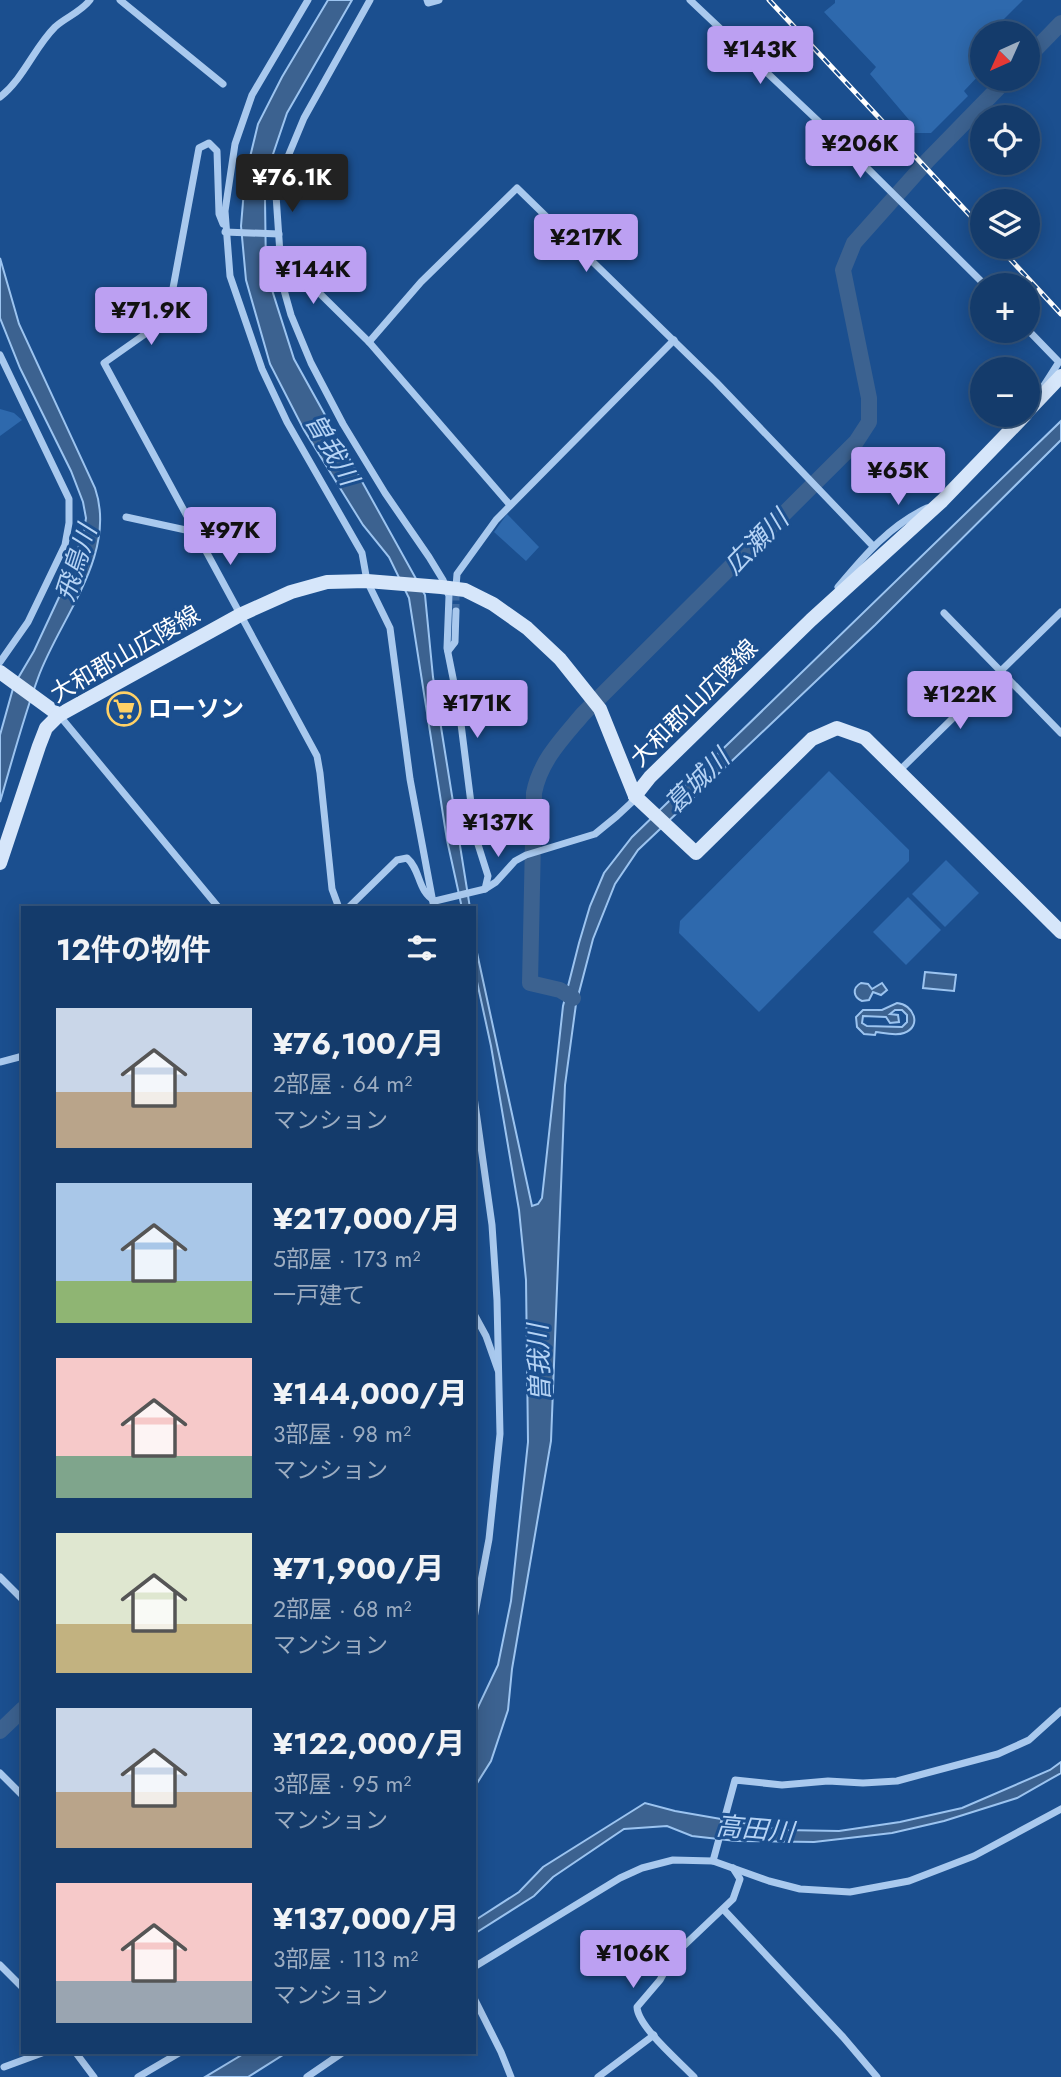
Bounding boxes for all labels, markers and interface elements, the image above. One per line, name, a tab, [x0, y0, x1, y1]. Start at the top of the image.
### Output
north arrow	[970, 21, 1040, 91]
map controls	[970, 21, 1040, 427]
pin: ¥143K	[711, 27, 809, 86]
text: ¥143K	[723, 32, 797, 66]
button: locate	[970, 105, 1040, 175]
pin: ¥206K	[811, 120, 909, 180]
text: ¥206K	[821, 126, 899, 160]
pin: ¥76.1K	[235, 154, 349, 214]
text: ¥76.1K	[252, 160, 332, 194]
button: layers	[970, 189, 1040, 259]
pin: ¥217K	[537, 215, 635, 274]
text: ¥217K	[550, 220, 622, 254]
pin: ¥144K	[264, 246, 362, 306]
text: ¥144K	[275, 252, 351, 286]
button: +	[970, 273, 1040, 343]
pin: ¥71.9K	[94, 288, 208, 347]
text: ¥71.9K	[111, 293, 191, 327]
button: −	[970, 357, 1040, 427]
water label: 曽我川	[296, 406, 369, 495]
pin: ¥65K	[857, 448, 939, 507]
text: ¥65K	[867, 453, 929, 487]
water label: 広瀬川	[715, 499, 799, 583]
pin: ¥97K	[189, 508, 271, 567]
text: ¥97K	[200, 513, 260, 547]
water label: 飛鳥川	[46, 517, 107, 606]
street label: 大和郡山広陵線	[43, 596, 206, 711]
street label: 大和郡山広陵線	[622, 631, 765, 774]
pin: ¥122K	[911, 672, 1009, 731]
text: ¥122K	[923, 677, 997, 711]
pin: ¥171K	[428, 680, 526, 740]
text: ¥171K	[443, 686, 511, 720]
supermarket icon: ローソン	[105, 690, 143, 728]
place label: ローソン	[148, 691, 244, 726]
water label: 葛城川	[656, 738, 740, 822]
pin: ¥137K	[449, 800, 547, 859]
text: ¥137K	[463, 805, 533, 839]
text: 12件の物件	[56, 928, 211, 971]
icon: filters	[403, 929, 441, 967]
text: ¥76,100/月	[273, 1022, 444, 1065]
icon: home	[112, 1036, 196, 1120]
text: 2部屋 · 64 m²	[273, 1067, 412, 1101]
text: マンション	[273, 1103, 388, 1137]
text: ¥217,000/月	[273, 1197, 461, 1240]
icon: home	[112, 1211, 196, 1295]
text: 5部屋 · 173 m²	[273, 1242, 420, 1276]
text: 一戸建て	[273, 1278, 365, 1312]
water label: 曽我川	[519, 1320, 559, 1403]
text: ¥144,000/月	[273, 1372, 468, 1415]
icon: home	[112, 1386, 196, 1470]
text: 3部屋 · 98 m²	[273, 1417, 411, 1451]
text: マンション	[273, 1453, 388, 1487]
text: ¥71,900/月	[273, 1547, 444, 1590]
icon: home	[112, 1561, 196, 1645]
text: 2部屋 · 68 m²	[273, 1592, 411, 1626]
text: マンション	[273, 1628, 388, 1662]
text: ¥122,000/月	[273, 1722, 465, 1765]
icon: home	[112, 1736, 196, 1820]
text: 3部屋 · 95 m²	[273, 1767, 411, 1801]
text: マンション	[273, 1803, 388, 1837]
water label: 高田川	[714, 1807, 798, 1852]
text: ¥137,000/月	[273, 1897, 459, 1940]
icon: home	[112, 1911, 196, 1995]
pin: ¥106K	[584, 1930, 682, 1990]
text: ¥106K	[596, 1936, 670, 1970]
text: 3部屋 · 113 m²	[273, 1942, 418, 1976]
text: マンション	[273, 1978, 388, 2012]

